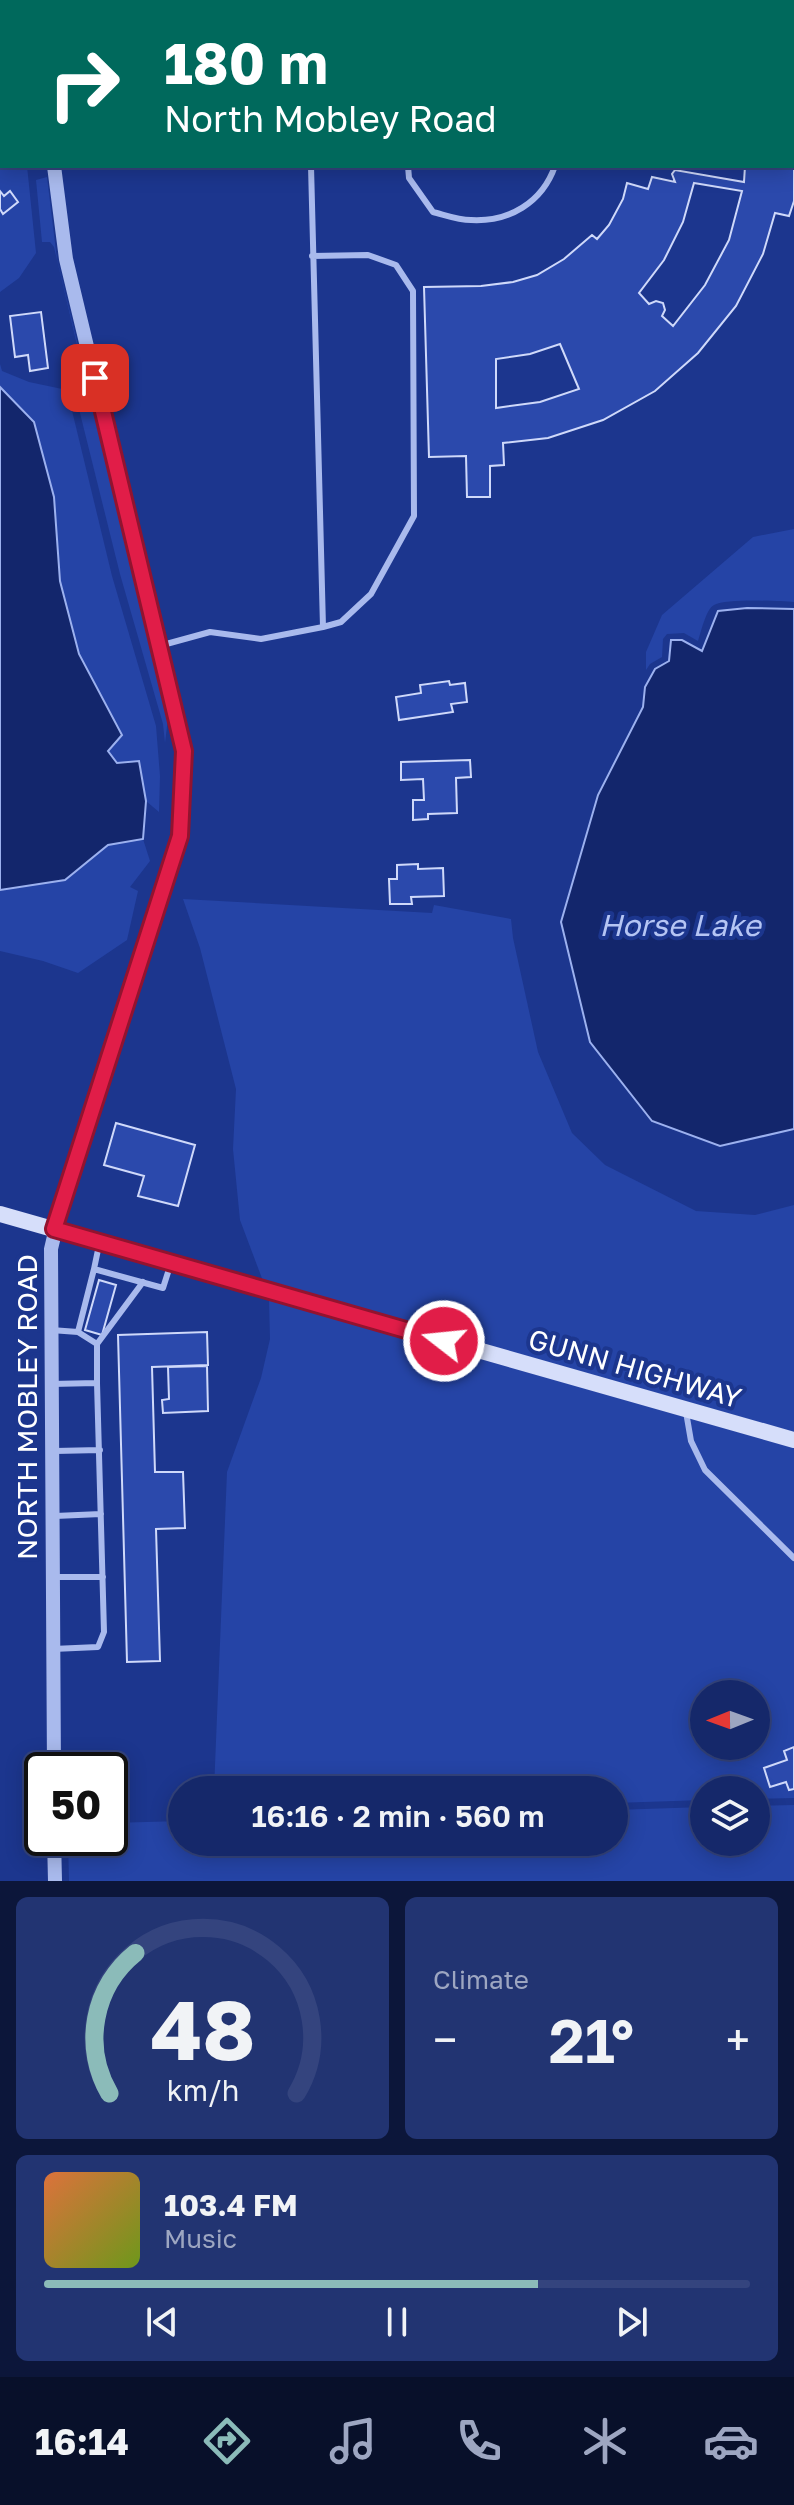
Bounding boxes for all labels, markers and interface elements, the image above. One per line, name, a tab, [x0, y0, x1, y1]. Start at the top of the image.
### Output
text: 180 m	[164, 29, 328, 96]
icon: right	[32, 32, 136, 136]
text: North Mobley Road	[164, 97, 497, 140]
pin	[61, 344, 129, 412]
icon: arrive	[73, 356, 117, 400]
water label: Horse Lake	[599, 907, 763, 943]
street label: NORTH MOBLEY ROAD	[10, 1254, 43, 1560]
position arrow	[402, 1299, 486, 1383]
street label: GUNN HIGHWAY	[525, 1322, 745, 1414]
north arrow	[690, 1680, 770, 1760]
map controls	[690, 1680, 770, 1856]
speed limit sign: 50	[24, 1752, 128, 1856]
button: layers	[690, 1776, 770, 1856]
text: 16:16 · 2 min · 560 m	[251, 1798, 545, 1834]
text: Climate	[433, 1964, 529, 1995]
text: 48	[150, 1978, 255, 2078]
text: 21°	[549, 2004, 634, 2076]
text: −	[433, 2013, 457, 2066]
text: +	[726, 2013, 750, 2066]
text: km/h	[166, 2073, 239, 2107]
text: 103.4 FM	[164, 2187, 298, 2223]
text: Music	[164, 2223, 237, 2254]
icon: previous	[140, 2300, 184, 2344]
icon: pause	[375, 2300, 419, 2344]
icon: next	[610, 2300, 654, 2344]
icon: directions	[199, 2413, 255, 2469]
icon: music	[325, 2413, 381, 2469]
icon: phone	[451, 2413, 507, 2469]
icon: climate	[577, 2413, 633, 2469]
icon: car	[703, 2413, 759, 2469]
text: 16:14	[35, 2420, 129, 2463]

